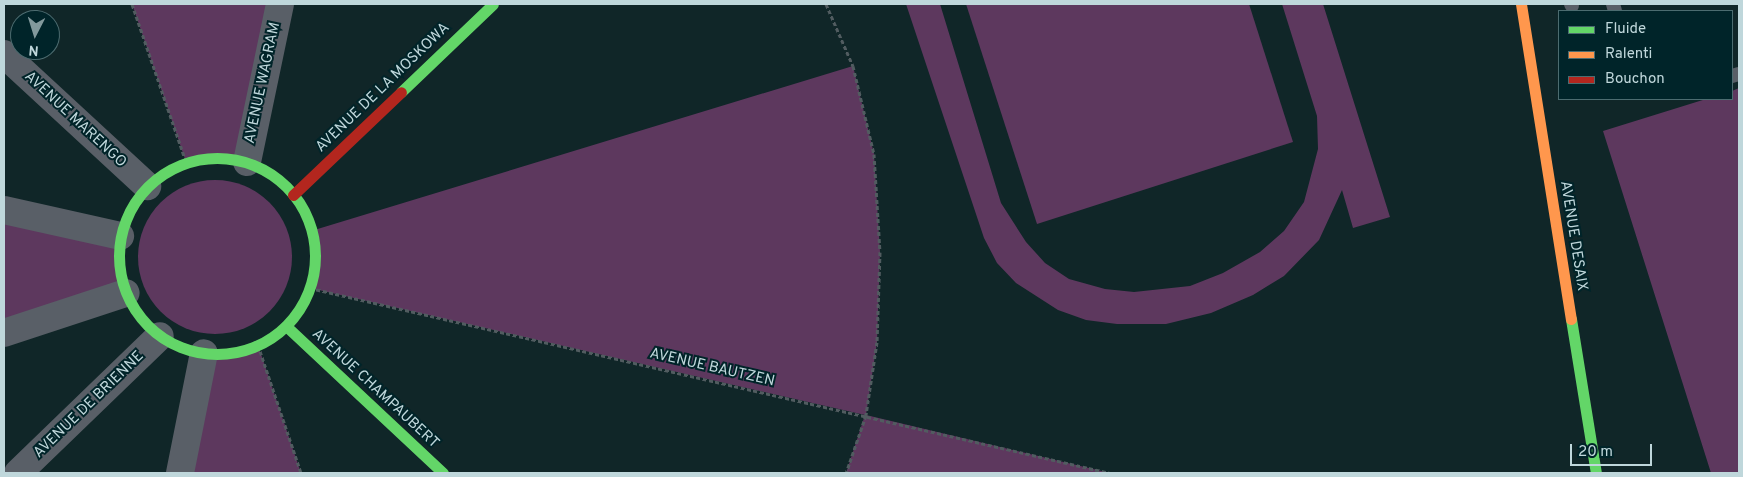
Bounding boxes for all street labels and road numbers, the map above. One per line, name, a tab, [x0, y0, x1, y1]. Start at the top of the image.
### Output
street label: AVENUE DE LA MOSKOWA	[312, 19, 454, 157]
street label: AVENUE WAGRAM	[241, 20, 285, 146]
street label: AVENUE MARENGO	[20, 68, 130, 172]
street label: AVENUE DESAIX	[1555, 180, 1591, 292]
street label: AVENUE CHAMPAUBERT	[308, 325, 442, 453]
street label: AVENUE BAUTZEN	[648, 345, 776, 391]
street label: AVENUE DE BRIENNE	[30, 348, 148, 462]

